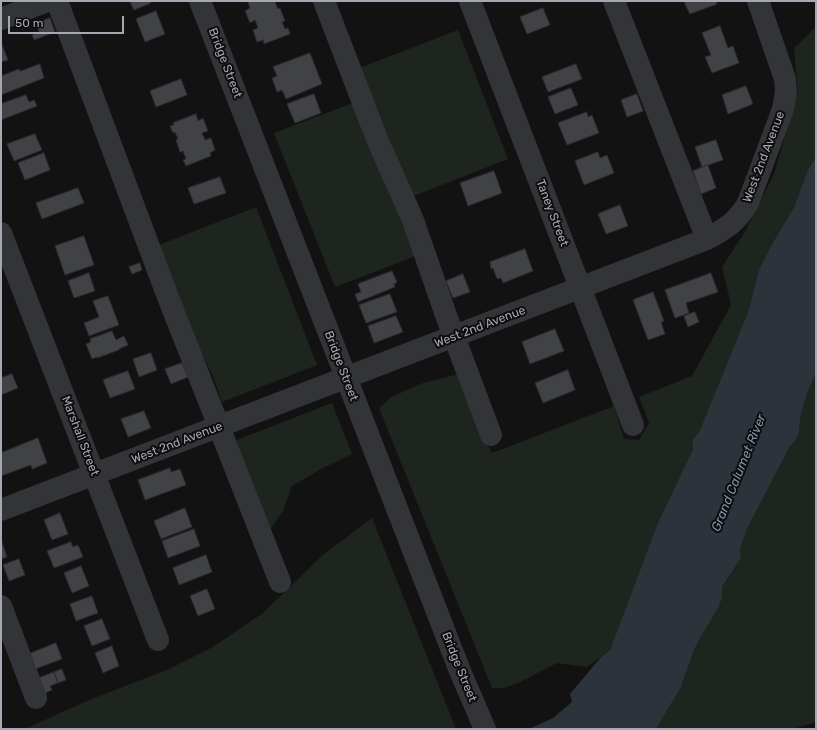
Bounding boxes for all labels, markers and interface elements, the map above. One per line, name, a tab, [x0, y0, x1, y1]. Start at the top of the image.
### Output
scale bar	[10, 8, 126, 34]
text: 50 m	[15, 16, 43, 30]
street label: Bridge Street	[205, 26, 245, 100]
street label: West 2nd Avenue	[740, 109, 788, 205]
street label: Taney Street	[533, 178, 571, 248]
street label: West 2nd Avenue	[432, 303, 528, 351]
street label: Bridge Street	[321, 329, 361, 403]
street label: Marshall Street	[58, 394, 102, 478]
water label: Grand Calumet River	[708, 412, 770, 534]
street label: West 2nd Avenue	[129, 419, 225, 467]
street label: Bridge Street	[438, 630, 480, 704]

